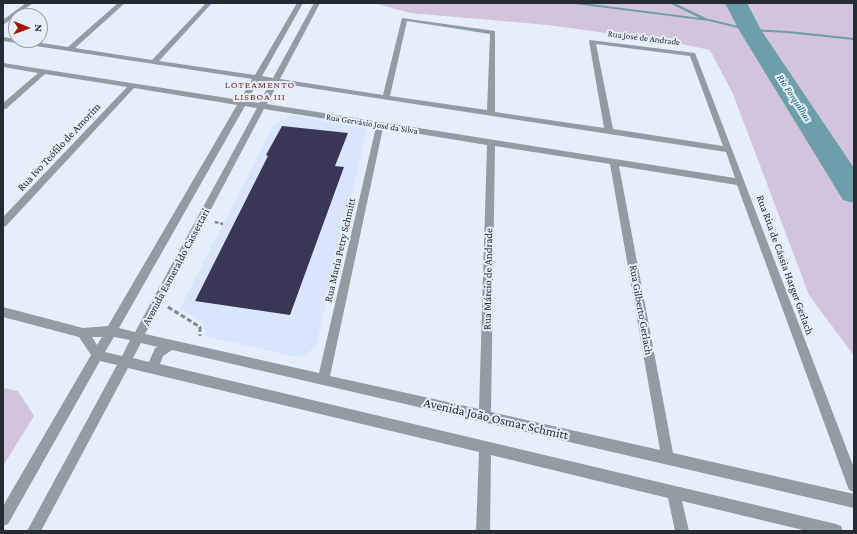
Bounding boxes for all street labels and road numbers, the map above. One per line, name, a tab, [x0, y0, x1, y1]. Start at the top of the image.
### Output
street label: Rua José de Andrade	[607, 28, 681, 48]
street label: Rua Ivo Teófilo de Amorim	[15, 100, 103, 194]
street label: Rua Gervásio José da Silva	[325, 111, 419, 137]
street label: Rua Rita de Cássia Harger Gerlach	[754, 193, 816, 337]
street label: Rua Maria Petry Schmitt	[322, 197, 358, 303]
street label: Avenida Esmeraldo Cassettari	[140, 206, 212, 328]
street label: Rua Márcio de Andrade	[481, 228, 495, 330]
street label: Rua Gilberto Gerlach	[627, 264, 655, 356]
street label: Avenida João Osmar Schmitt	[422, 395, 570, 443]

